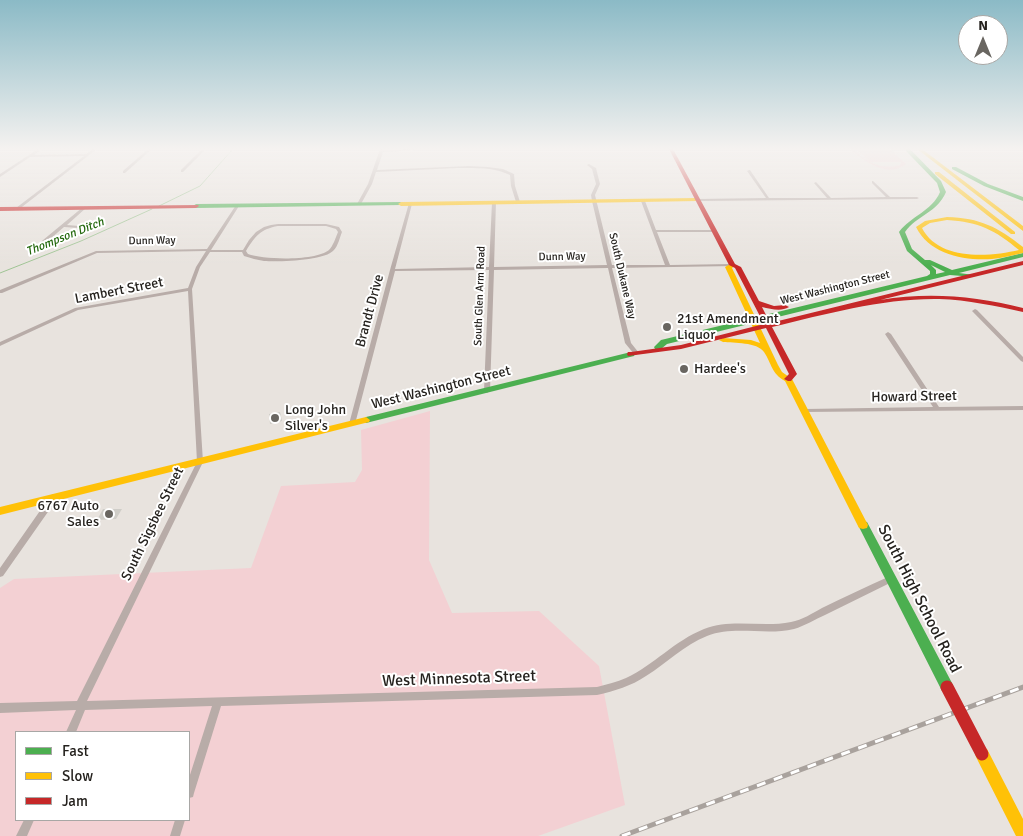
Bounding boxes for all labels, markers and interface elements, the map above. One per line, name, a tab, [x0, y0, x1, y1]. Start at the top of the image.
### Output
north arrow	[958, 15, 1008, 65]
text: N	[978, 17, 988, 34]
water label: Thompson Ditch	[24, 215, 106, 259]
street label: South Dukane Way	[606, 232, 638, 320]
street label: Dunn Way	[128, 234, 176, 248]
street label: South Glen Arm Road	[472, 246, 488, 346]
street label: Dunn Way	[538, 250, 586, 264]
street label: West Washington Street	[779, 268, 891, 308]
street label: Brandt Drive	[352, 273, 388, 349]
street label: Lambert Street	[73, 274, 165, 308]
place label: 21st Amendment Liquor	[677, 311, 779, 344]
marker: 21st Amendment Liquor	[661, 321, 673, 333]
place label: Hardee's	[694, 361, 746, 377]
street label: West Washington Street	[370, 363, 512, 413]
marker: Hardee's	[678, 363, 690, 375]
street label: Howard Street	[871, 388, 957, 406]
place label: Long John Silver's	[285, 402, 346, 434]
marker: Long John Silver's	[269, 412, 281, 424]
street label: South Sigsbee Street	[118, 464, 188, 584]
place label: 6767 Auto Sales	[38, 498, 99, 530]
marker: 6767 Auto Sales	[103, 508, 115, 520]
street label: South High School Road	[873, 522, 965, 676]
street label: West Minnesota Street	[382, 667, 536, 691]
legend	[15, 731, 190, 821]
text: Fast	[62, 742, 89, 760]
text: Slow	[62, 767, 93, 785]
text: Jam	[62, 792, 88, 810]

